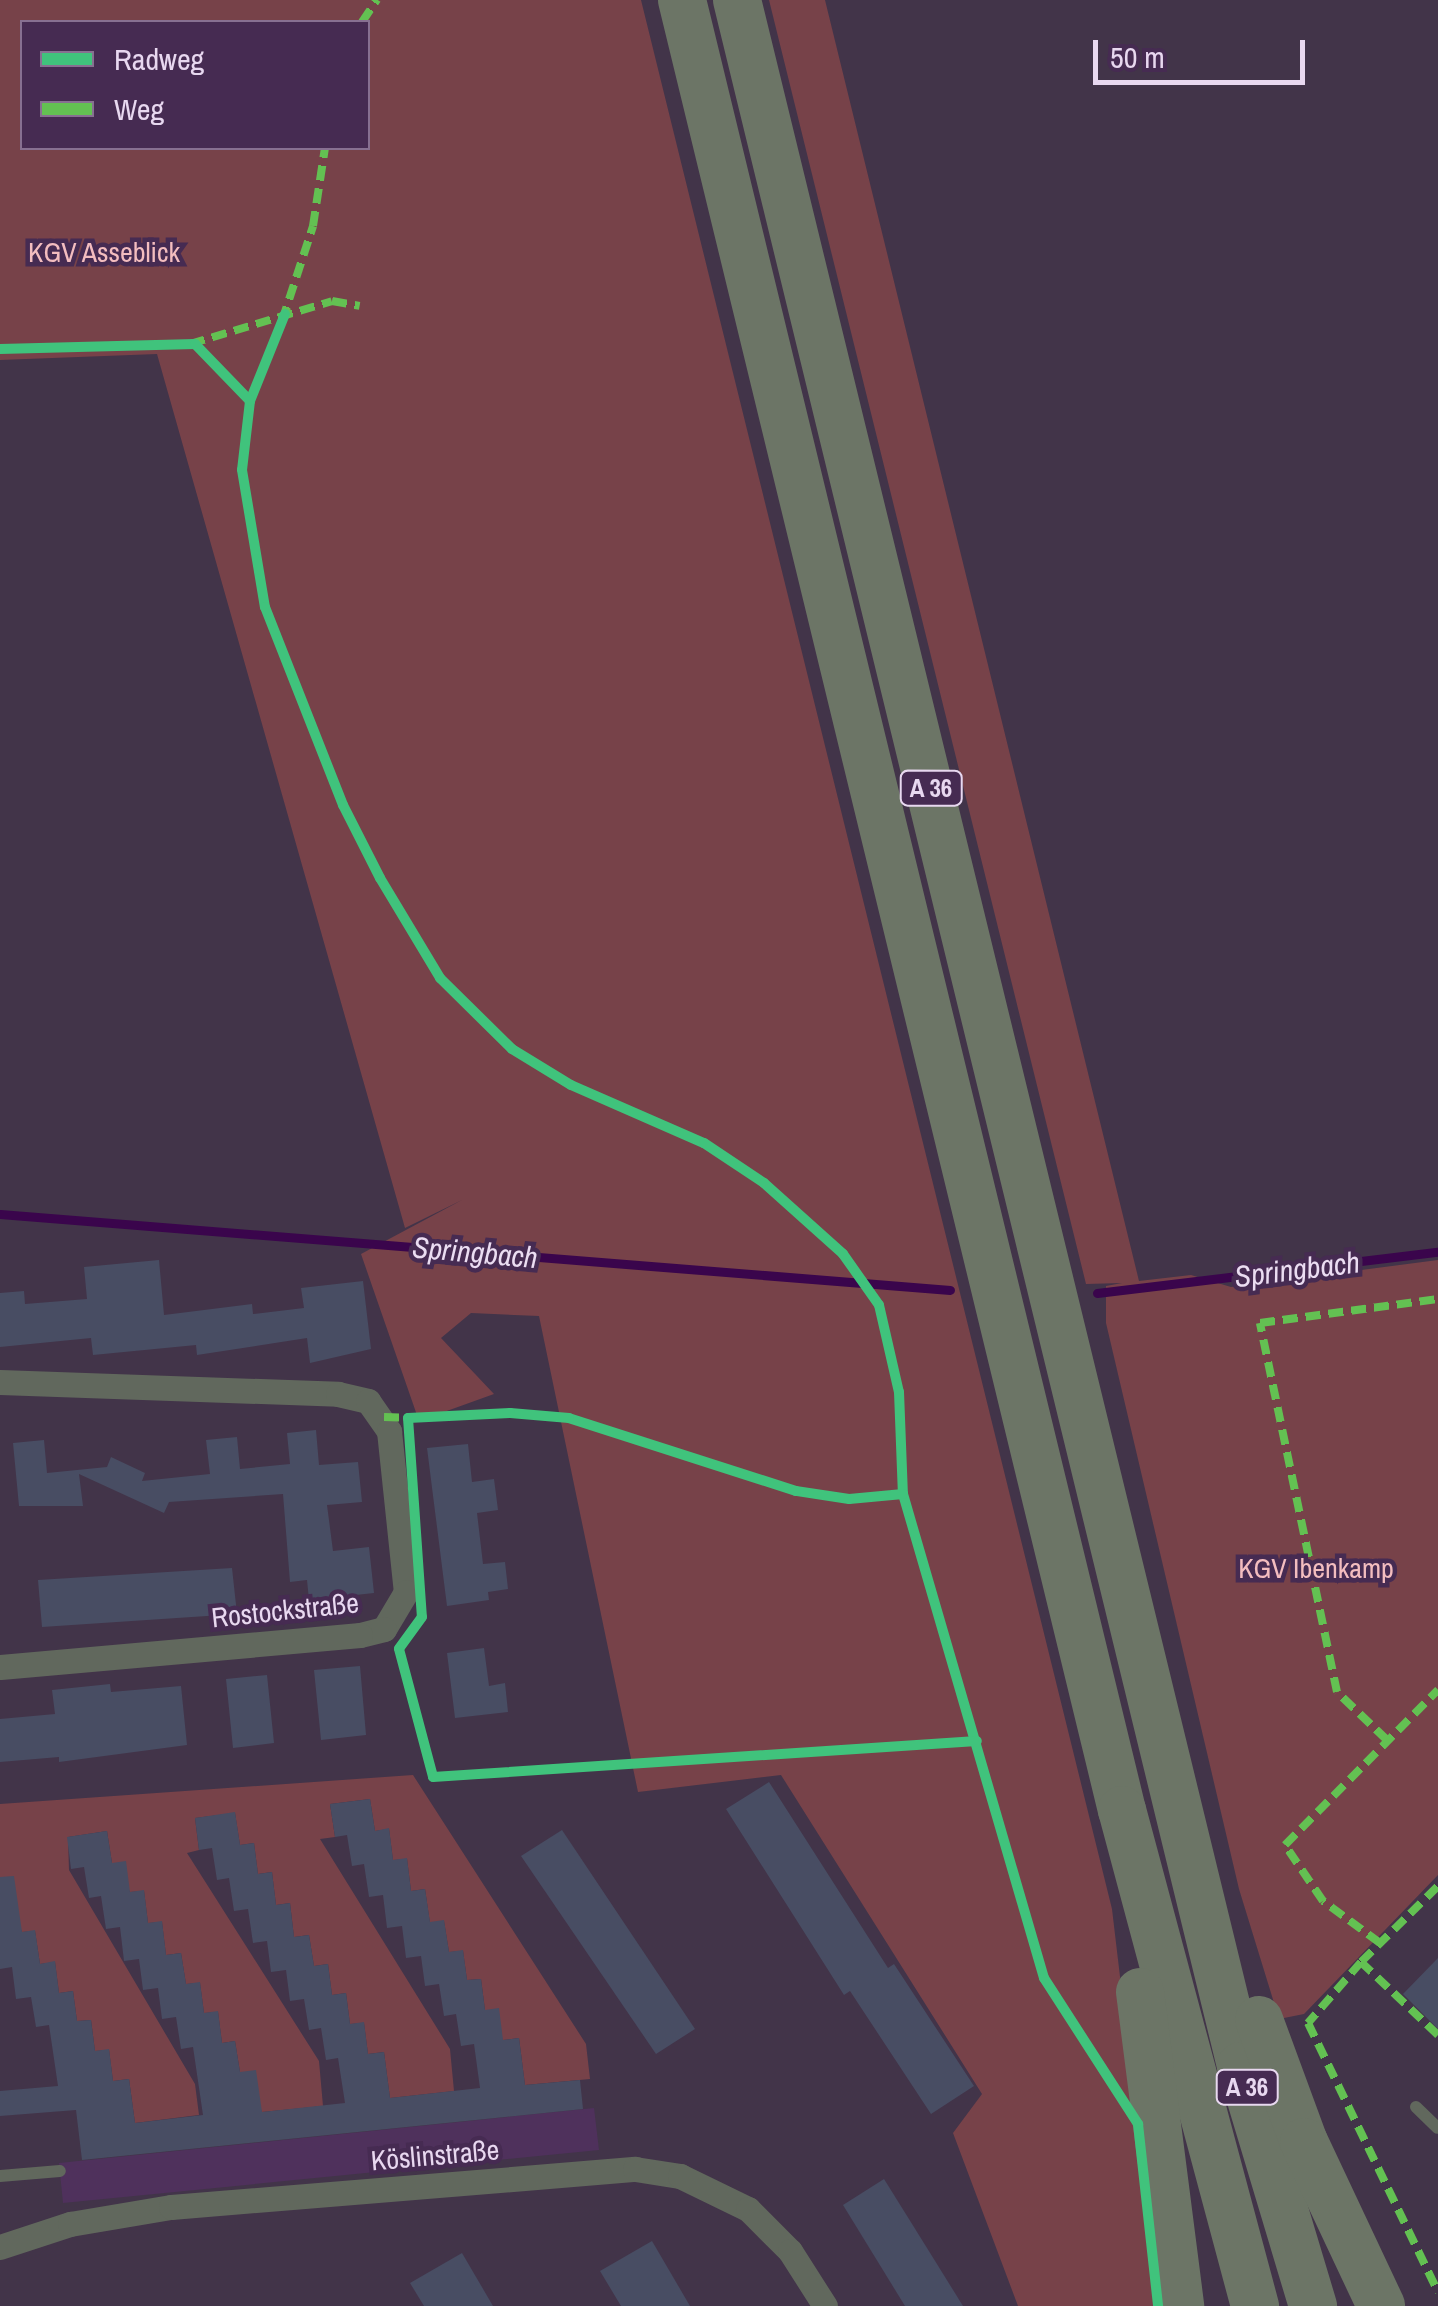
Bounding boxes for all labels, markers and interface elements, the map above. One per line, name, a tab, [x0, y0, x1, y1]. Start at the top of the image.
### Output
legend	[20, 20, 370, 150]
scale bar	[1098, 20, 1310, 82]
text: 50 m	[1110, 37, 1165, 77]
text: Radweg	[114, 39, 204, 79]
text: Weg	[114, 89, 164, 129]
park label: KGV Asseblick	[27, 235, 181, 269]
road number: A 36	[898, 768, 964, 808]
water label: Springbach	[411, 1229, 539, 1275]
water label: Springbach	[1232, 1243, 1362, 1295]
park label: KGV Ibenkamp	[1238, 1551, 1394, 1585]
street label: Rostockstraße	[210, 1586, 360, 1634]
road number: A 36	[1214, 2067, 1280, 2107]
street label: Köslinstraße	[369, 2133, 501, 2177]

